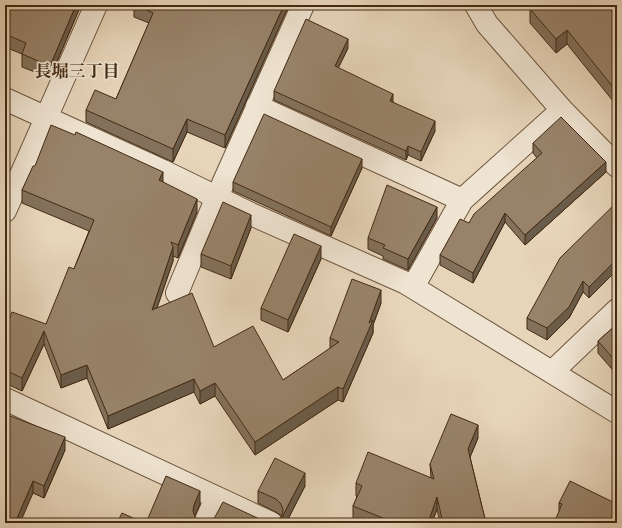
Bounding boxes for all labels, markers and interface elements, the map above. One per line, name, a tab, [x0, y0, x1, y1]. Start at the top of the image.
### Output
district label: 長堀三丁目	[35, 61, 120, 85]

